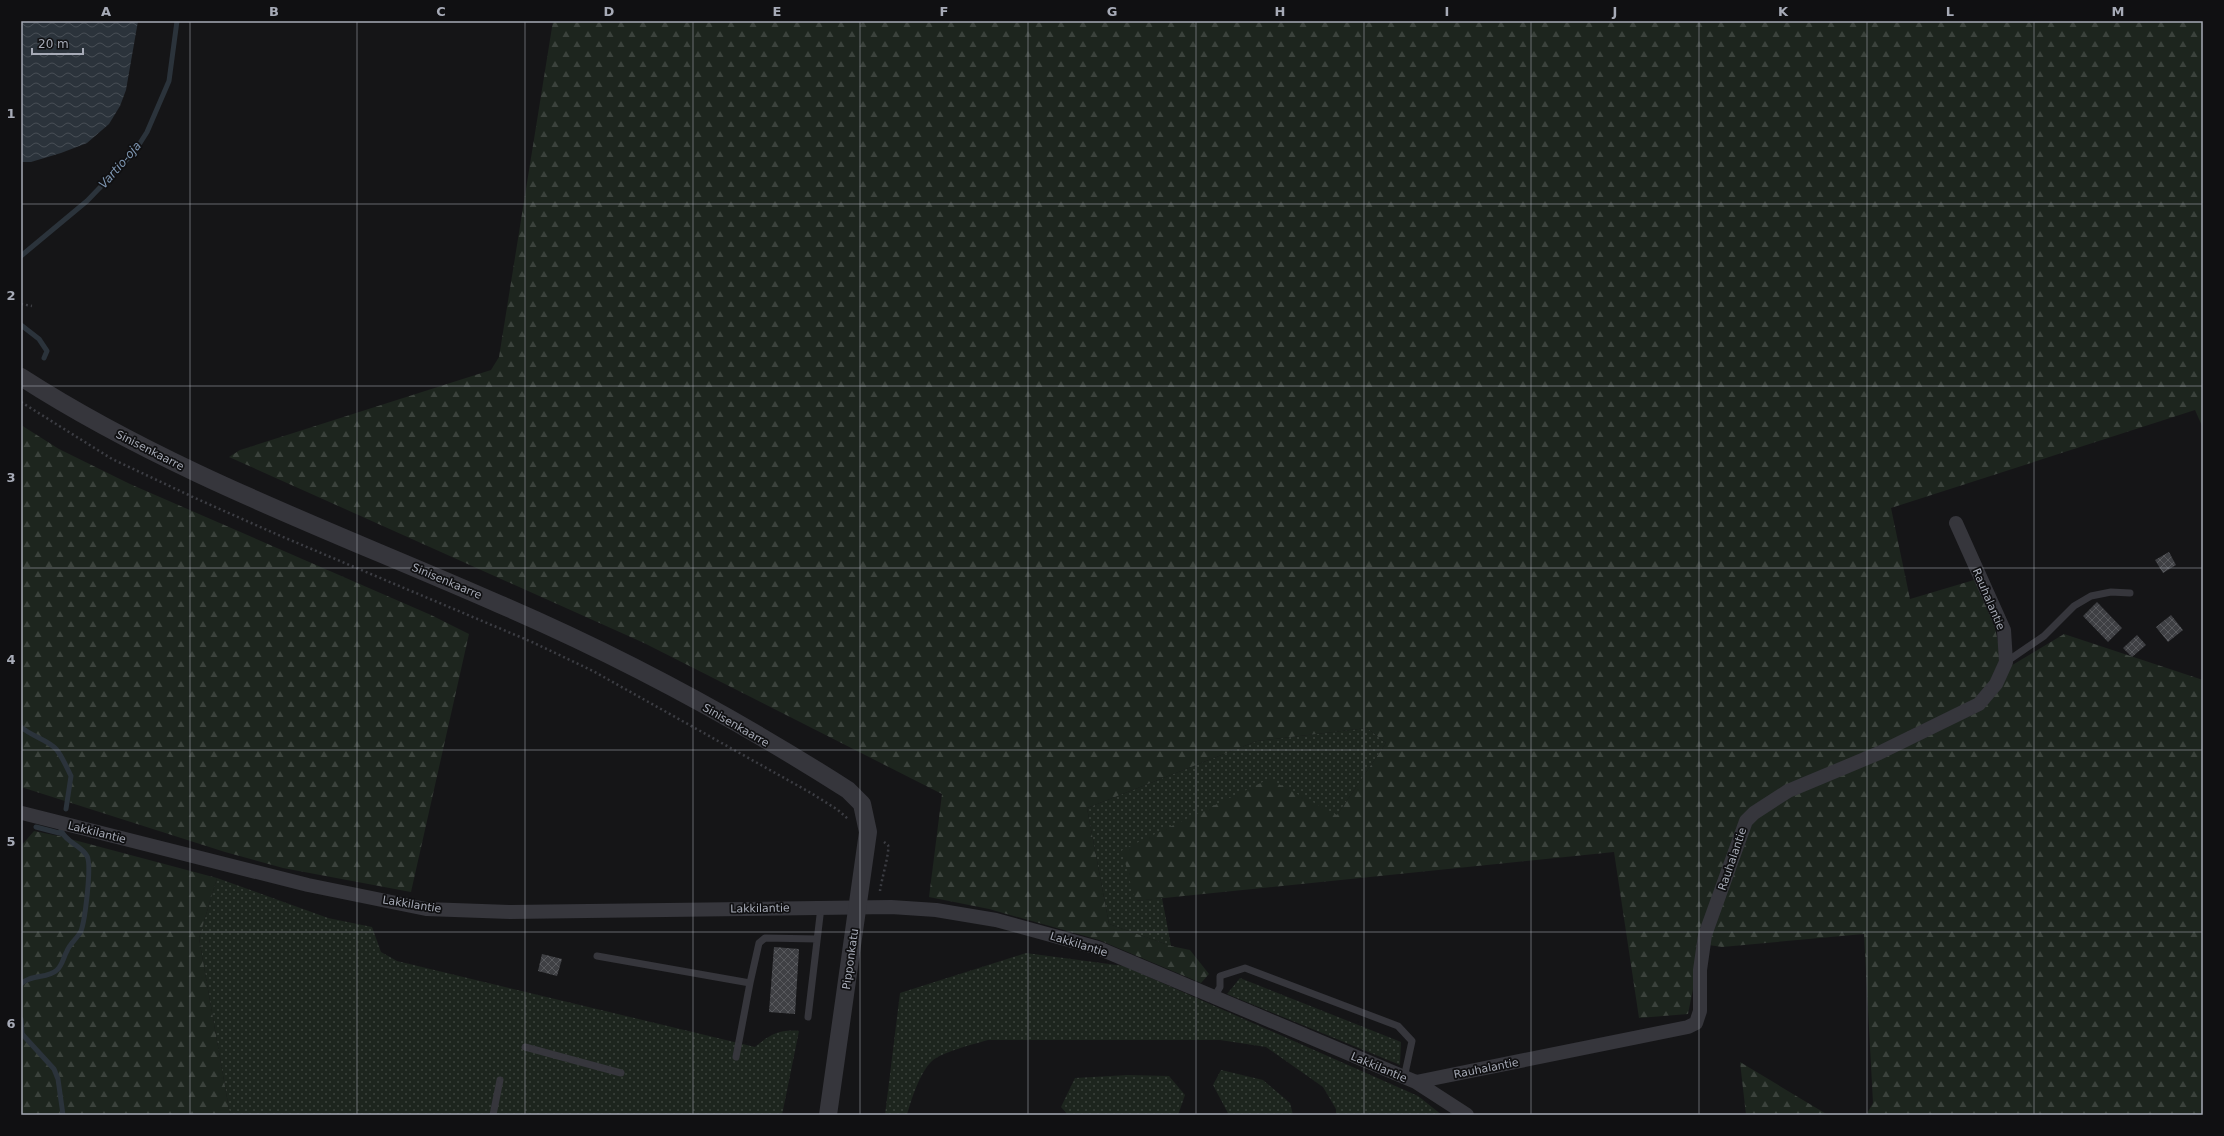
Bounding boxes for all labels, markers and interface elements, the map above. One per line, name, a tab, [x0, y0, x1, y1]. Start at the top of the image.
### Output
text: A	[101, 4, 111, 19]
text: B	[269, 4, 279, 19]
text: C	[436, 4, 446, 19]
text: D	[604, 4, 615, 19]
text: E	[773, 4, 781, 19]
text: F	[940, 4, 948, 19]
text: G	[1107, 4, 1117, 19]
text: H	[1275, 4, 1285, 19]
text: I	[1445, 4, 1449, 19]
text: J	[1612, 4, 1617, 19]
text: K	[1778, 4, 1789, 19]
text: L	[1946, 4, 1954, 19]
text: M	[2112, 4, 2124, 19]
scale bar	[32, 30, 83, 56]
text: 20 m	[38, 37, 69, 51]
text: 1	[6, 106, 16, 121]
water label: Vartio-oja	[96, 139, 144, 191]
text: 2	[6, 288, 16, 303]
street label: Sinisenkaarre	[114, 428, 186, 473]
text: 3	[6, 470, 16, 485]
street label: Sinisenkaarre	[410, 561, 484, 602]
street label: Rauhalantie	[1970, 566, 2007, 632]
text: 4	[6, 652, 16, 667]
street label: Sinisenkaarre	[700, 701, 771, 750]
street label: Lakkilantie	[66, 819, 128, 846]
street label: Rauhalantie	[1716, 826, 1749, 892]
text: 5	[6, 834, 16, 849]
street label: Lakkilantie	[381, 893, 443, 916]
street label: Lakkilantie	[730, 901, 790, 916]
street label: Pipponkatu	[840, 928, 861, 990]
street label: Lakkilantie	[1048, 930, 1109, 959]
text: 6	[6, 1016, 16, 1031]
street label: Lakkilantie	[1349, 1050, 1409, 1085]
street label: Rauhalantie	[1453, 1056, 1520, 1081]

